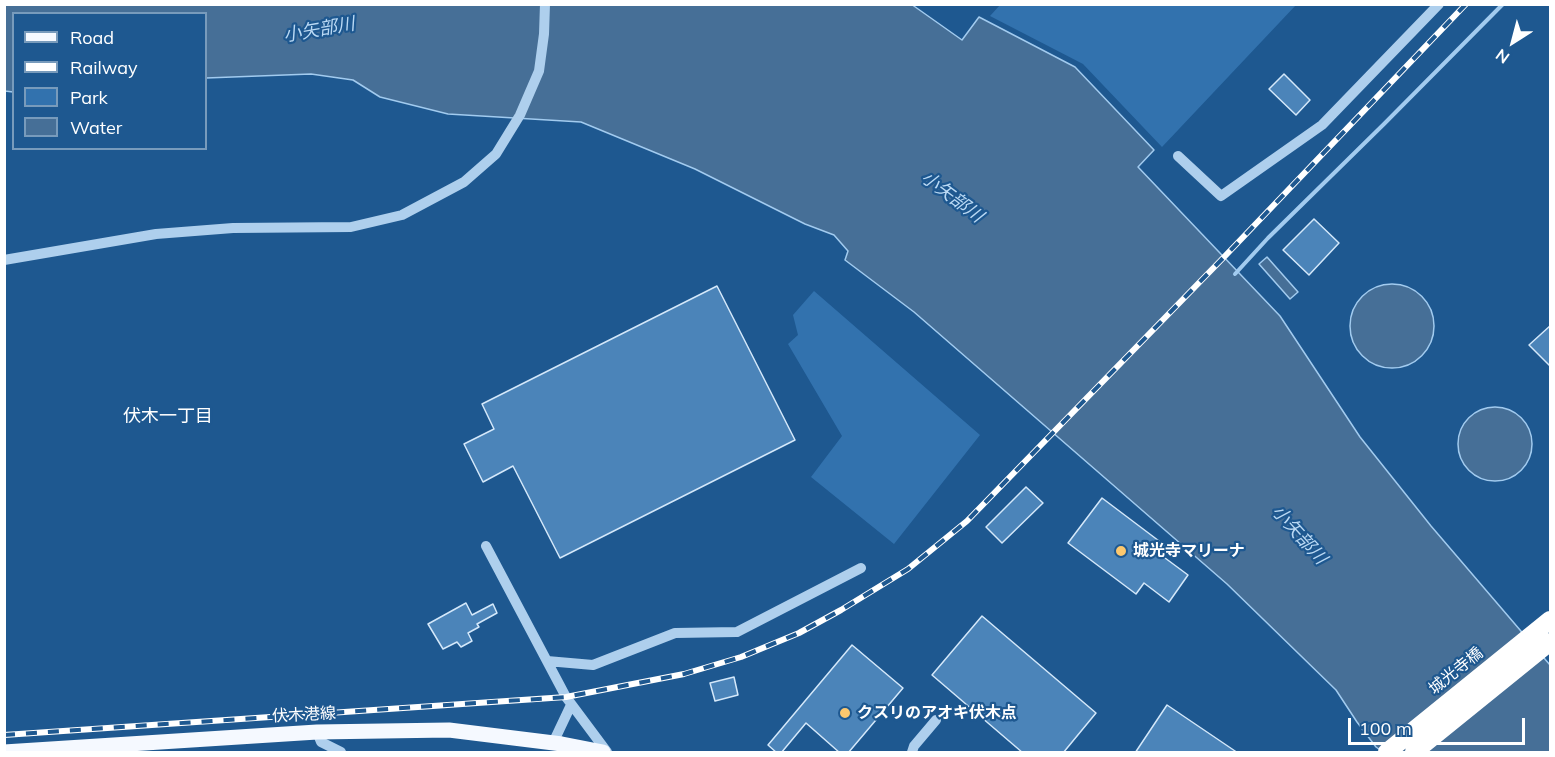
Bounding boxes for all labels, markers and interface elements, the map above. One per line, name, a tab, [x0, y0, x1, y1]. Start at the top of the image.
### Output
legend	[12, 12, 207, 150]
north arrow	[1483, 12, 1543, 72]
water label: 小矢部川	[282, 13, 356, 47]
text: Road	[70, 26, 114, 49]
text: N	[1492, 45, 1513, 68]
text: Railway	[70, 56, 138, 79]
text: Park	[70, 86, 108, 109]
text: Water	[70, 116, 122, 139]
water label: 小矢部川	[917, 167, 987, 227]
district label: 伏木一丁目	[123, 406, 213, 428]
water label: 小矢部川	[1267, 501, 1331, 569]
place label: 城光寺マリーナ	[1133, 541, 1245, 561]
marker: 城光寺マリーナ	[1114, 544, 1128, 558]
street label: 城光寺橋	[1425, 643, 1487, 699]
place label: クスリのアオキ伏木点	[857, 703, 1017, 723]
street label: 伏木港線	[272, 704, 336, 726]
marker: クスリのアオキ伏木点	[838, 706, 852, 720]
scale bar	[1351, 706, 1528, 744]
text: 100 m	[1359, 717, 1412, 740]

